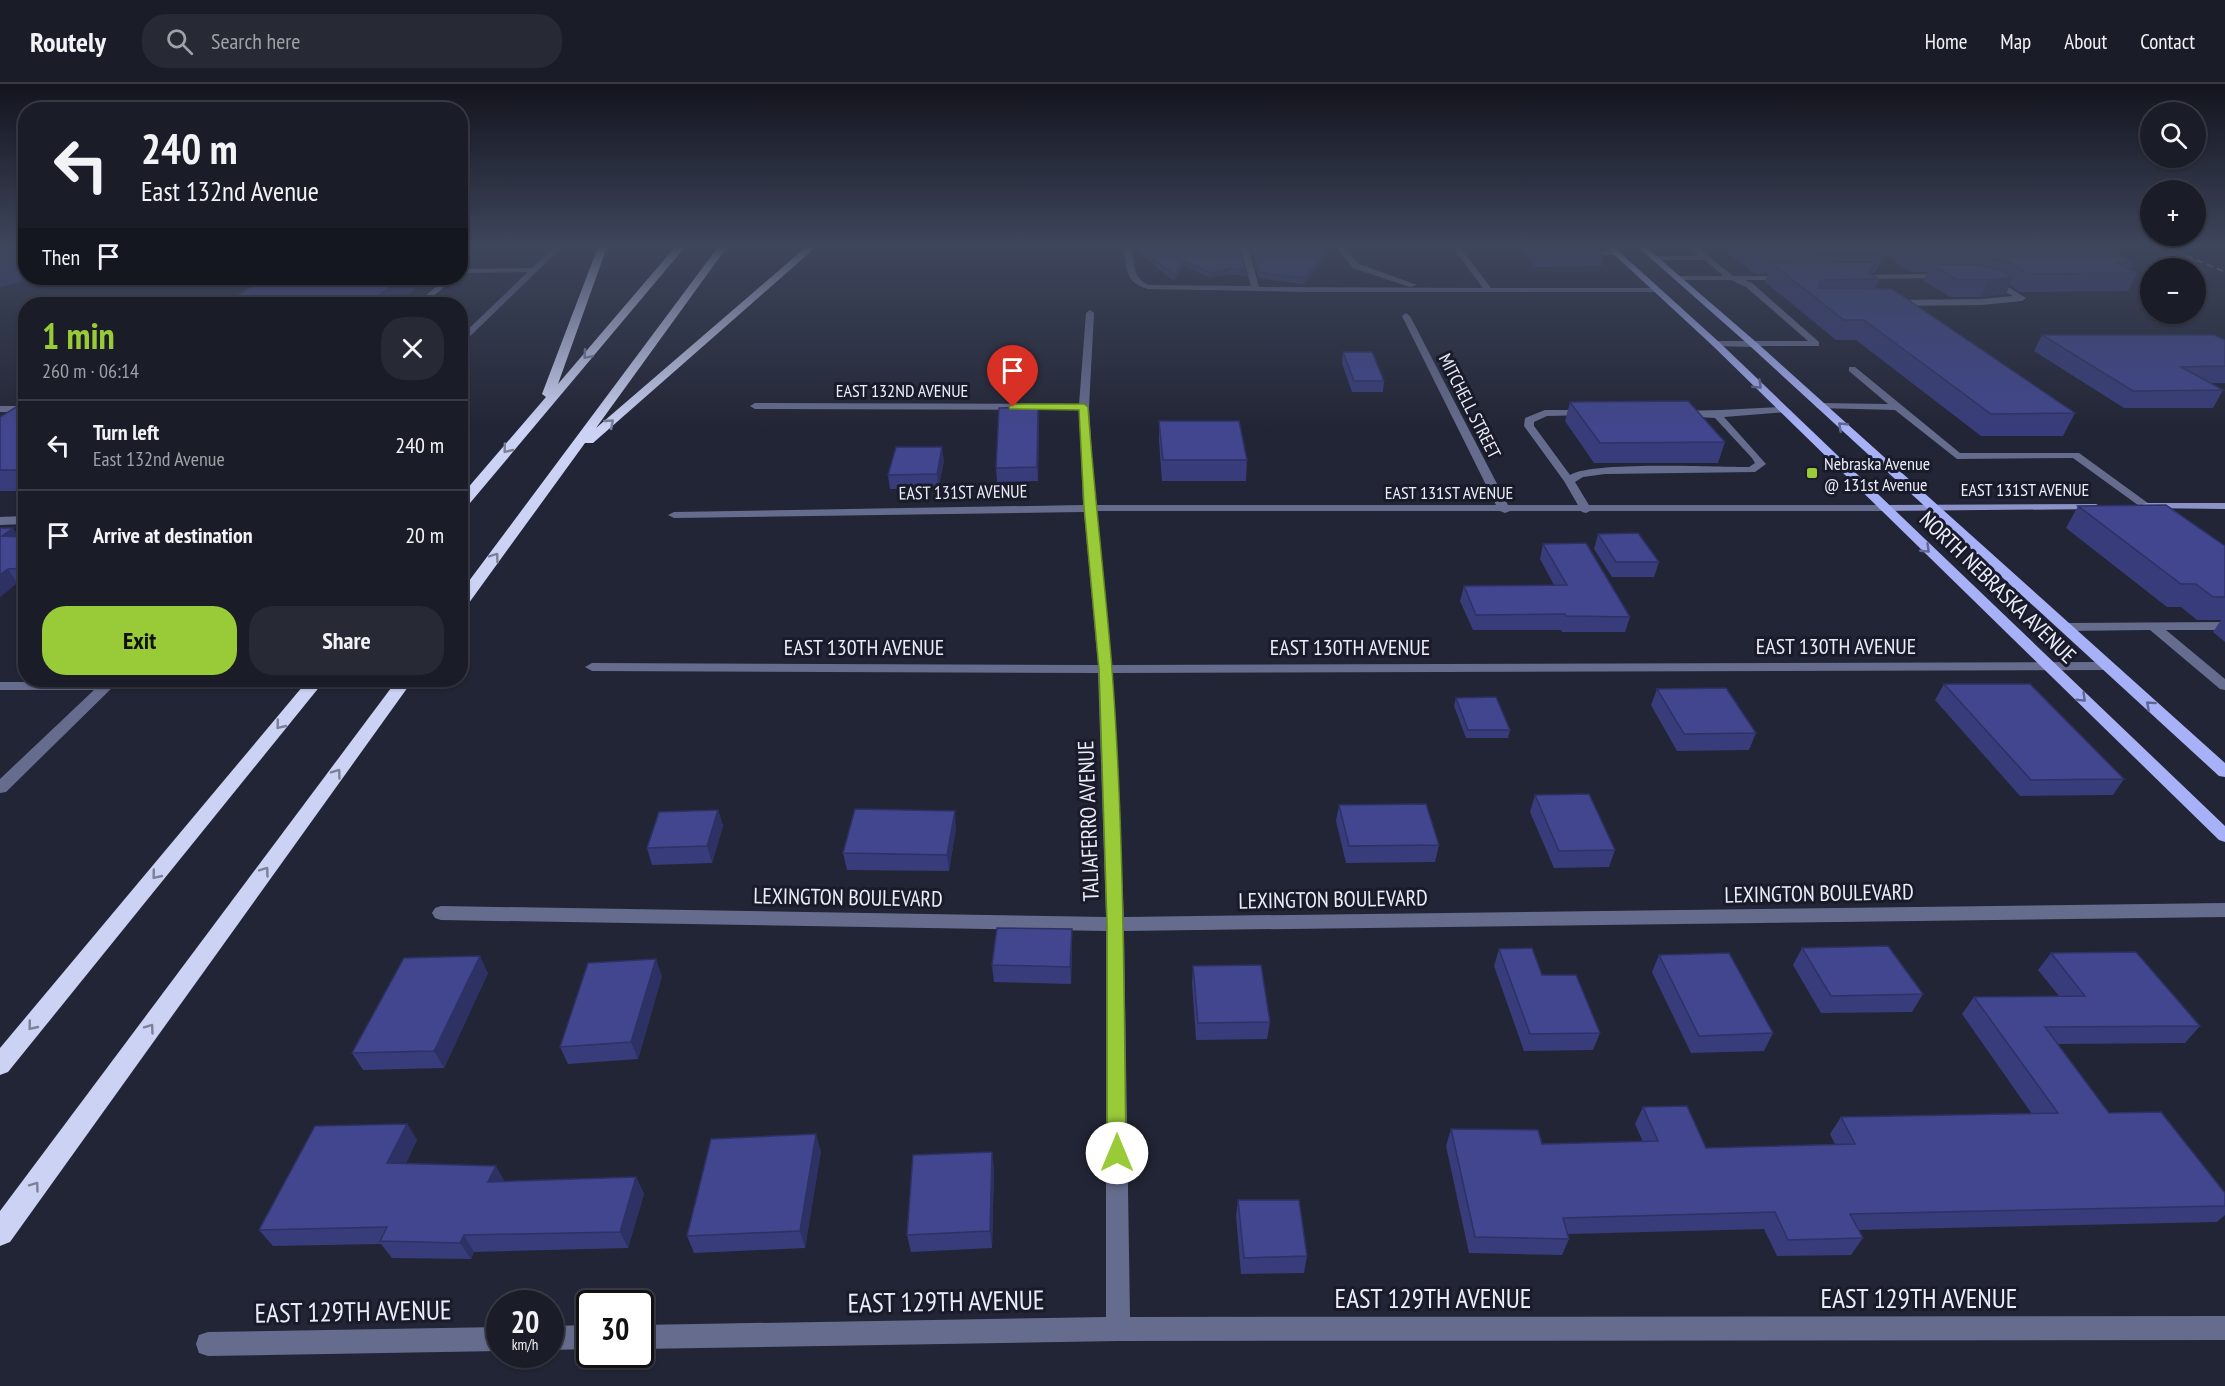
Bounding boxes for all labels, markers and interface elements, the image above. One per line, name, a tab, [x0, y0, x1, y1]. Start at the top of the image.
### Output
search box	[142, 14, 562, 68]
text: Routely	[30, 23, 106, 60]
icon: search	[163, 25, 196, 58]
text: Search here	[211, 27, 300, 55]
text: Home	[1925, 28, 1967, 55]
text: Map	[2000, 28, 2031, 55]
text: About	[2064, 28, 2107, 55]
text: Contact	[2140, 28, 2195, 55]
map controls	[2140, 102, 2206, 324]
button: search	[2140, 102, 2206, 168]
text: 240 m	[141, 121, 238, 176]
icon: left	[42, 126, 120, 204]
text: East 132nd Avenue	[141, 174, 319, 208]
button: +	[2140, 180, 2206, 246]
icon: arrive	[92, 240, 125, 273]
text: Then	[42, 243, 80, 271]
button: −	[2140, 258, 2206, 324]
text: 1 min	[42, 312, 115, 359]
button: close	[381, 317, 444, 380]
pin	[987, 345, 1038, 407]
one-way arrow	[583, 348, 594, 359]
street label: MITCHELL STREET	[1434, 350, 1506, 462]
icon: arrive	[996, 354, 1029, 387]
text: 260 m · 06:14	[42, 358, 139, 384]
one-way arrow	[1750, 378, 1761, 389]
street label: EAST 132ND AVENUE	[836, 379, 968, 402]
text: Turn left	[93, 418, 159, 446]
one-way arrow	[603, 419, 614, 430]
one-way arrow	[1838, 422, 1849, 433]
icon: left	[42, 429, 75, 462]
text: 240 m	[395, 431, 444, 459]
one-way arrow	[503, 442, 514, 453]
text: East 132nd Avenue	[93, 446, 225, 472]
place label: Nebraska Avenue @ 131st Avenue	[1824, 452, 1930, 496]
marker: Nebraska Avenue @ 131st Avenue	[1805, 466, 1819, 480]
street label: EAST 131ST AVENUE	[1961, 478, 2089, 501]
street label: EAST 131ST AVENUE	[898, 479, 1028, 505]
street label: EAST 131ST AVENUE	[1385, 481, 1513, 504]
street label: NORTH NEBRASKA AVENUE	[1914, 505, 2082, 669]
icon: arrive	[42, 519, 75, 552]
text: Arrive at destination	[93, 521, 253, 549]
text: 20 m	[405, 521, 444, 549]
one-way arrow	[1918, 541, 1929, 552]
one-way arrow	[488, 552, 499, 563]
button: Exit	[42, 606, 237, 675]
button: Share	[249, 606, 444, 675]
street label: EAST 130TH AVENUE	[1756, 632, 1916, 660]
street label: EAST 130TH AVENUE	[784, 633, 944, 661]
street label: EAST 130TH AVENUE	[1270, 633, 1430, 661]
one-way arrow	[2075, 691, 2085, 702]
one-way arrow	[2146, 701, 2157, 712]
one-way arrow	[276, 718, 287, 729]
street label: TALIAFERRO AVENUE	[1071, 740, 1105, 902]
one-way arrow	[330, 769, 341, 780]
one-way arrow	[258, 867, 269, 878]
one-way arrow	[152, 868, 163, 879]
street label: LEXINGTON BOULEVARD	[1724, 877, 1914, 909]
street label: LEXINGTON BOULEVARD	[753, 881, 943, 913]
street label: LEXINGTON BOULEVARD	[1238, 883, 1428, 915]
one-way arrow	[28, 1019, 39, 1030]
one-way arrow	[143, 1024, 154, 1035]
position arrow	[1085, 1121, 1149, 1185]
one-way arrow	[27, 1181, 38, 1192]
street label: EAST 129TH AVENUE	[1335, 1281, 1531, 1315]
street label: EAST 129TH AVENUE	[1821, 1281, 2017, 1315]
street label: EAST 129TH AVENUE	[847, 1282, 1045, 1320]
speed limit sign: 30	[576, 1290, 654, 1368]
street label: EAST 129TH AVENUE	[254, 1292, 452, 1330]
text: 20	[511, 1302, 539, 1341]
text: km/h	[512, 1335, 538, 1354]

